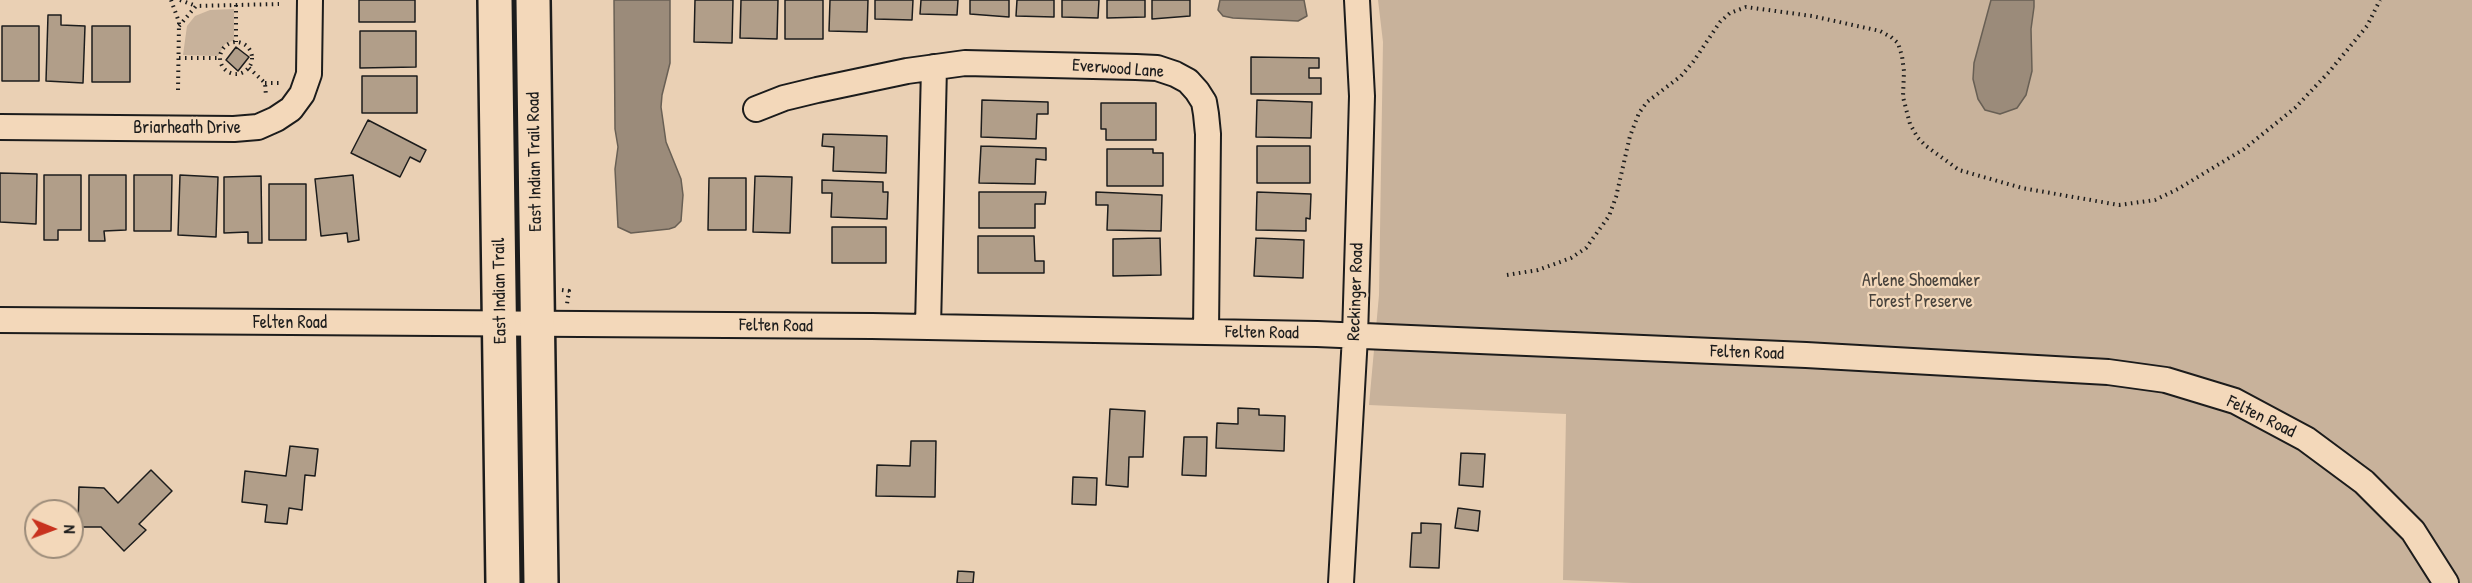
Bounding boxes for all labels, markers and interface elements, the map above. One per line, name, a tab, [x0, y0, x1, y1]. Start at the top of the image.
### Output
street label: Everwood Lane	[1071, 55, 1165, 83]
street label: East Indian Trail Road	[523, 92, 547, 232]
street label: Briarheath Drive	[133, 117, 241, 139]
street label: East Indian Trail	[488, 238, 512, 344]
street label: Reckinger Road	[1344, 243, 1368, 341]
park label: Arlene Shoemaker Forest Preserve	[1862, 270, 1980, 312]
street label: Felten Road	[253, 312, 327, 334]
street label: Felten Road	[739, 315, 813, 337]
street label: Felten Road	[1225, 322, 1299, 344]
street label: Felten Road	[1710, 341, 1784, 365]
street label: Felten Road	[2223, 391, 2299, 443]
north arrow	[24, 499, 84, 559]
text: N	[59, 525, 81, 534]

